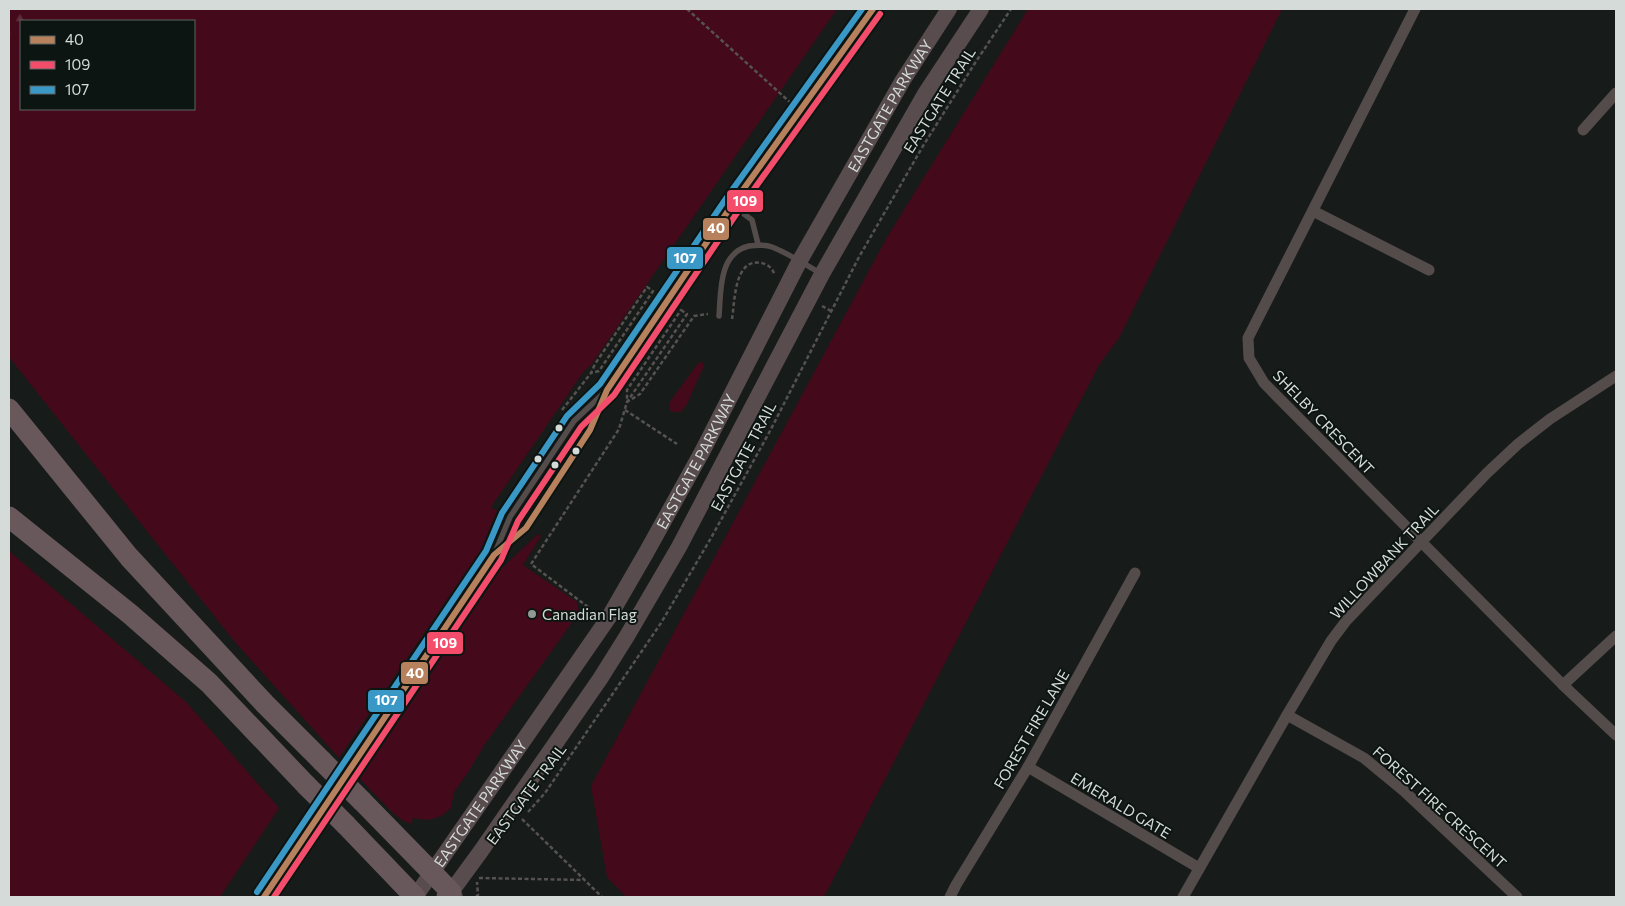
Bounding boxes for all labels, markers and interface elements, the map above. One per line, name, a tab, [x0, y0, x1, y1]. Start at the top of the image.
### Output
legend	[20, 20, 195, 110]
text: 40	[65, 30, 84, 48]
street label: EASTGATE PARKWAY	[843, 36, 936, 175]
street label: EASTGATE TRAIL	[899, 43, 979, 156]
text: 109	[65, 55, 90, 73]
text: 107	[65, 80, 89, 98]
line badge: 109	[726, 189, 764, 213]
text: 109	[733, 192, 757, 209]
line badge: 40	[702, 217, 730, 241]
text: 40	[707, 219, 725, 236]
line badge: 107	[666, 246, 704, 270]
text: 107	[673, 249, 697, 266]
street label: SHELBY CRESCENT	[1270, 366, 1379, 478]
street label: EASTGATE PARKWAY	[652, 390, 739, 532]
street label: EASTGATE TRAIL	[707, 398, 780, 514]
unlabelled marker	[554, 423, 564, 433]
unlabelled marker	[571, 446, 581, 456]
unlabelled marker	[533, 454, 543, 464]
unlabelled marker	[550, 460, 560, 470]
street label: WILLOWBANK TRAIL	[1326, 499, 1442, 622]
place label: Canadian Flag	[542, 605, 637, 623]
marker: Canadian Flag	[526, 608, 538, 620]
line badge: 109	[426, 631, 464, 655]
text: 109	[433, 634, 457, 651]
line badge: 40	[400, 661, 429, 685]
text: 40	[406, 664, 424, 681]
street label: FOREST FIRE LANE	[990, 666, 1073, 792]
line badge: 107	[367, 689, 405, 713]
text: 107	[374, 691, 398, 708]
street label: EASTGATE PARKWAY	[430, 736, 530, 870]
street label: EASTGATE TRAIL	[482, 740, 570, 848]
street label: FOREST FIRE CRESCENT	[1369, 742, 1511, 872]
street label: EMERALD GATE	[1068, 768, 1174, 842]

